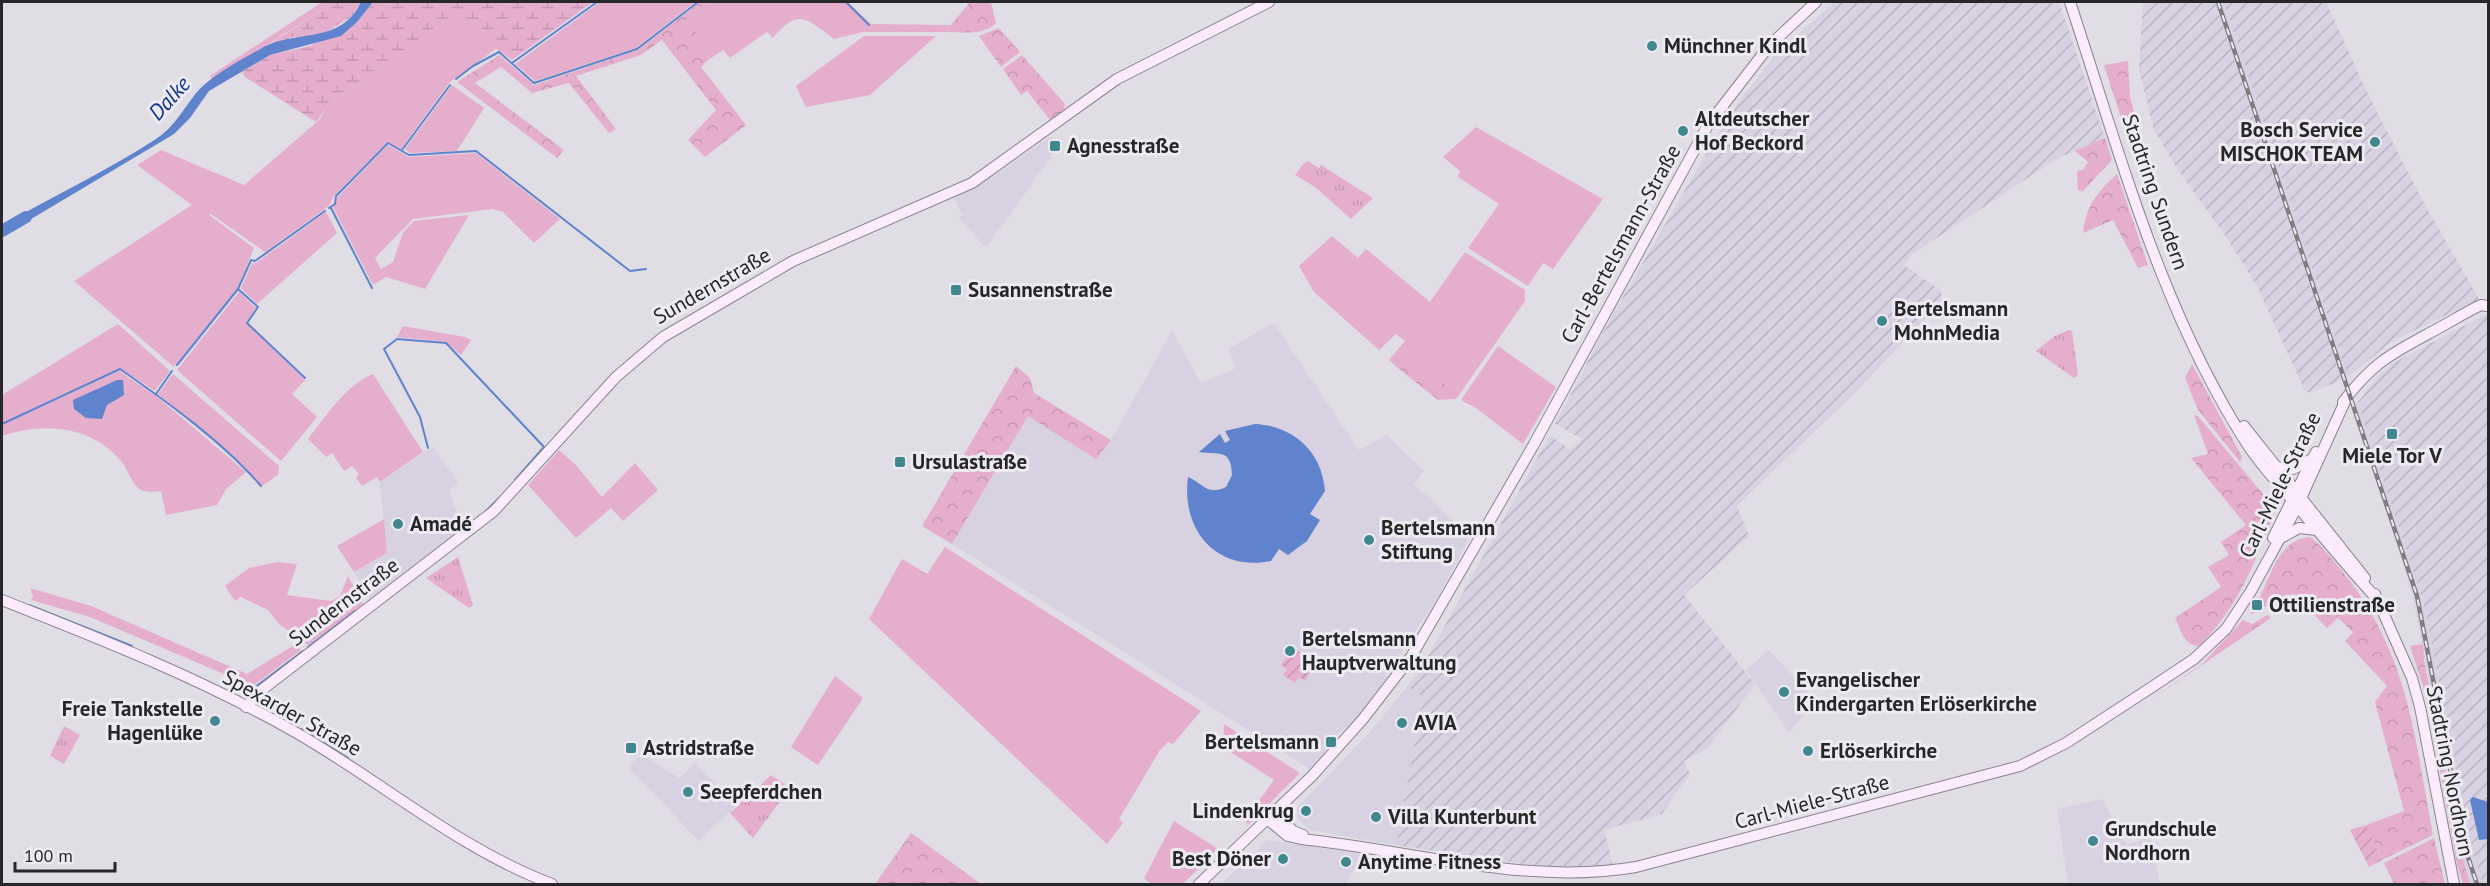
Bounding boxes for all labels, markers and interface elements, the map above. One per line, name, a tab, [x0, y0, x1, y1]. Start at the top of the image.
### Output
place label: Münchner Kindl	[1664, 32, 1807, 59]
marker: Münchner Kindl	[1645, 39, 1659, 53]
water label: Dalke	[142, 70, 197, 126]
place label: Altdeutscher Hof Beckord	[1695, 105, 1810, 156]
street label: Stadtring Sundern	[2116, 110, 2195, 273]
place label: Bosch Service MISCHOK TEAM	[2220, 116, 2363, 167]
marker: Altdeutscher Hof Beckord	[1676, 124, 1690, 138]
place label: Agnesstraße	[1067, 132, 1179, 159]
marker: Bosch Service MISCHOK TEAM	[2368, 135, 2382, 149]
marker: Agnesstraße	[1048, 139, 1062, 153]
street label: Carl-Bertelsmann-Straße	[1555, 140, 1686, 348]
street label: Sundernstraße	[648, 241, 775, 330]
place label: Susannenstraße	[968, 276, 1113, 303]
marker: Susannenstraße	[949, 283, 963, 297]
place label: Bertelsmann MohnMedia	[1894, 295, 2008, 346]
marker: Bertelsmann MohnMedia	[1875, 314, 1889, 328]
street label: Carl-Miele-Straße	[2233, 407, 2327, 562]
marker: Miele Tor V	[2385, 427, 2399, 441]
place label: Miele Tor V	[2342, 442, 2442, 469]
place label: Ursulastraße	[912, 448, 1027, 475]
marker: Ursulastraße	[893, 455, 907, 469]
place label: Amadé	[410, 510, 472, 537]
place label: Bertelsmann Stiftung	[1381, 514, 1495, 565]
marker: Amadé	[391, 517, 405, 531]
marker: Bertelsmann Stiftung	[1362, 533, 1376, 547]
street label: Sundernstraße	[283, 551, 404, 652]
place label: Ottilienstraße	[2269, 591, 2395, 618]
marker: Ottilienstraße	[2250, 598, 2264, 612]
place label: Bertelsmann Hauptverwaltung	[1302, 625, 1457, 676]
marker: Bertelsmann Hauptverwaltung	[1283, 644, 1297, 658]
street label: Spexarder Straße	[218, 663, 366, 762]
place label: Evangelischer Kindergarten Erlöserkirche	[1796, 666, 2037, 717]
street label: Stadtring Nordhorn	[2421, 683, 2480, 859]
marker: Evangelischer Kindergarten Erlöserkirche	[1777, 685, 1791, 699]
place label: Freie Tankstelle Hagenlüke	[62, 695, 203, 746]
place label: AVIA	[1414, 709, 1457, 736]
marker: Freie Tankstelle Hagenlüke	[208, 714, 222, 728]
marker: AVIA	[1395, 716, 1409, 730]
place label: Bertelsmann	[1205, 728, 1319, 755]
place label: Astridstraße	[643, 734, 754, 761]
marker: Bertelsmann	[1324, 735, 1338, 749]
place label: Erlöserkirche	[1820, 737, 1937, 764]
marker: Astridstraße	[624, 741, 638, 755]
marker: Erlöserkirche	[1801, 744, 1815, 758]
street label: Carl-Miele-Straße	[1732, 768, 1892, 835]
place label: Seepferdchen	[700, 778, 822, 805]
marker: Seepferdchen	[681, 785, 695, 799]
place label: Lindenkrug	[1192, 797, 1294, 824]
place label: Villa Kunterbunt	[1387, 803, 1537, 830]
marker: Lindenkrug	[1299, 804, 1313, 818]
marker: Villa Kunterbunt	[1369, 810, 1383, 824]
place label: Grundschule Nordhorn	[2105, 815, 2217, 866]
marker: Grundschule Nordhorn	[2086, 834, 2100, 848]
scale bar	[15, 835, 116, 873]
text: 100 m	[24, 844, 73, 867]
place label: Best Döner	[1172, 845, 1272, 872]
place label: Anytime Fitness	[1358, 848, 1501, 875]
marker: Best Döner	[1276, 852, 1290, 866]
marker: Anytime Fitness	[1339, 855, 1353, 869]

